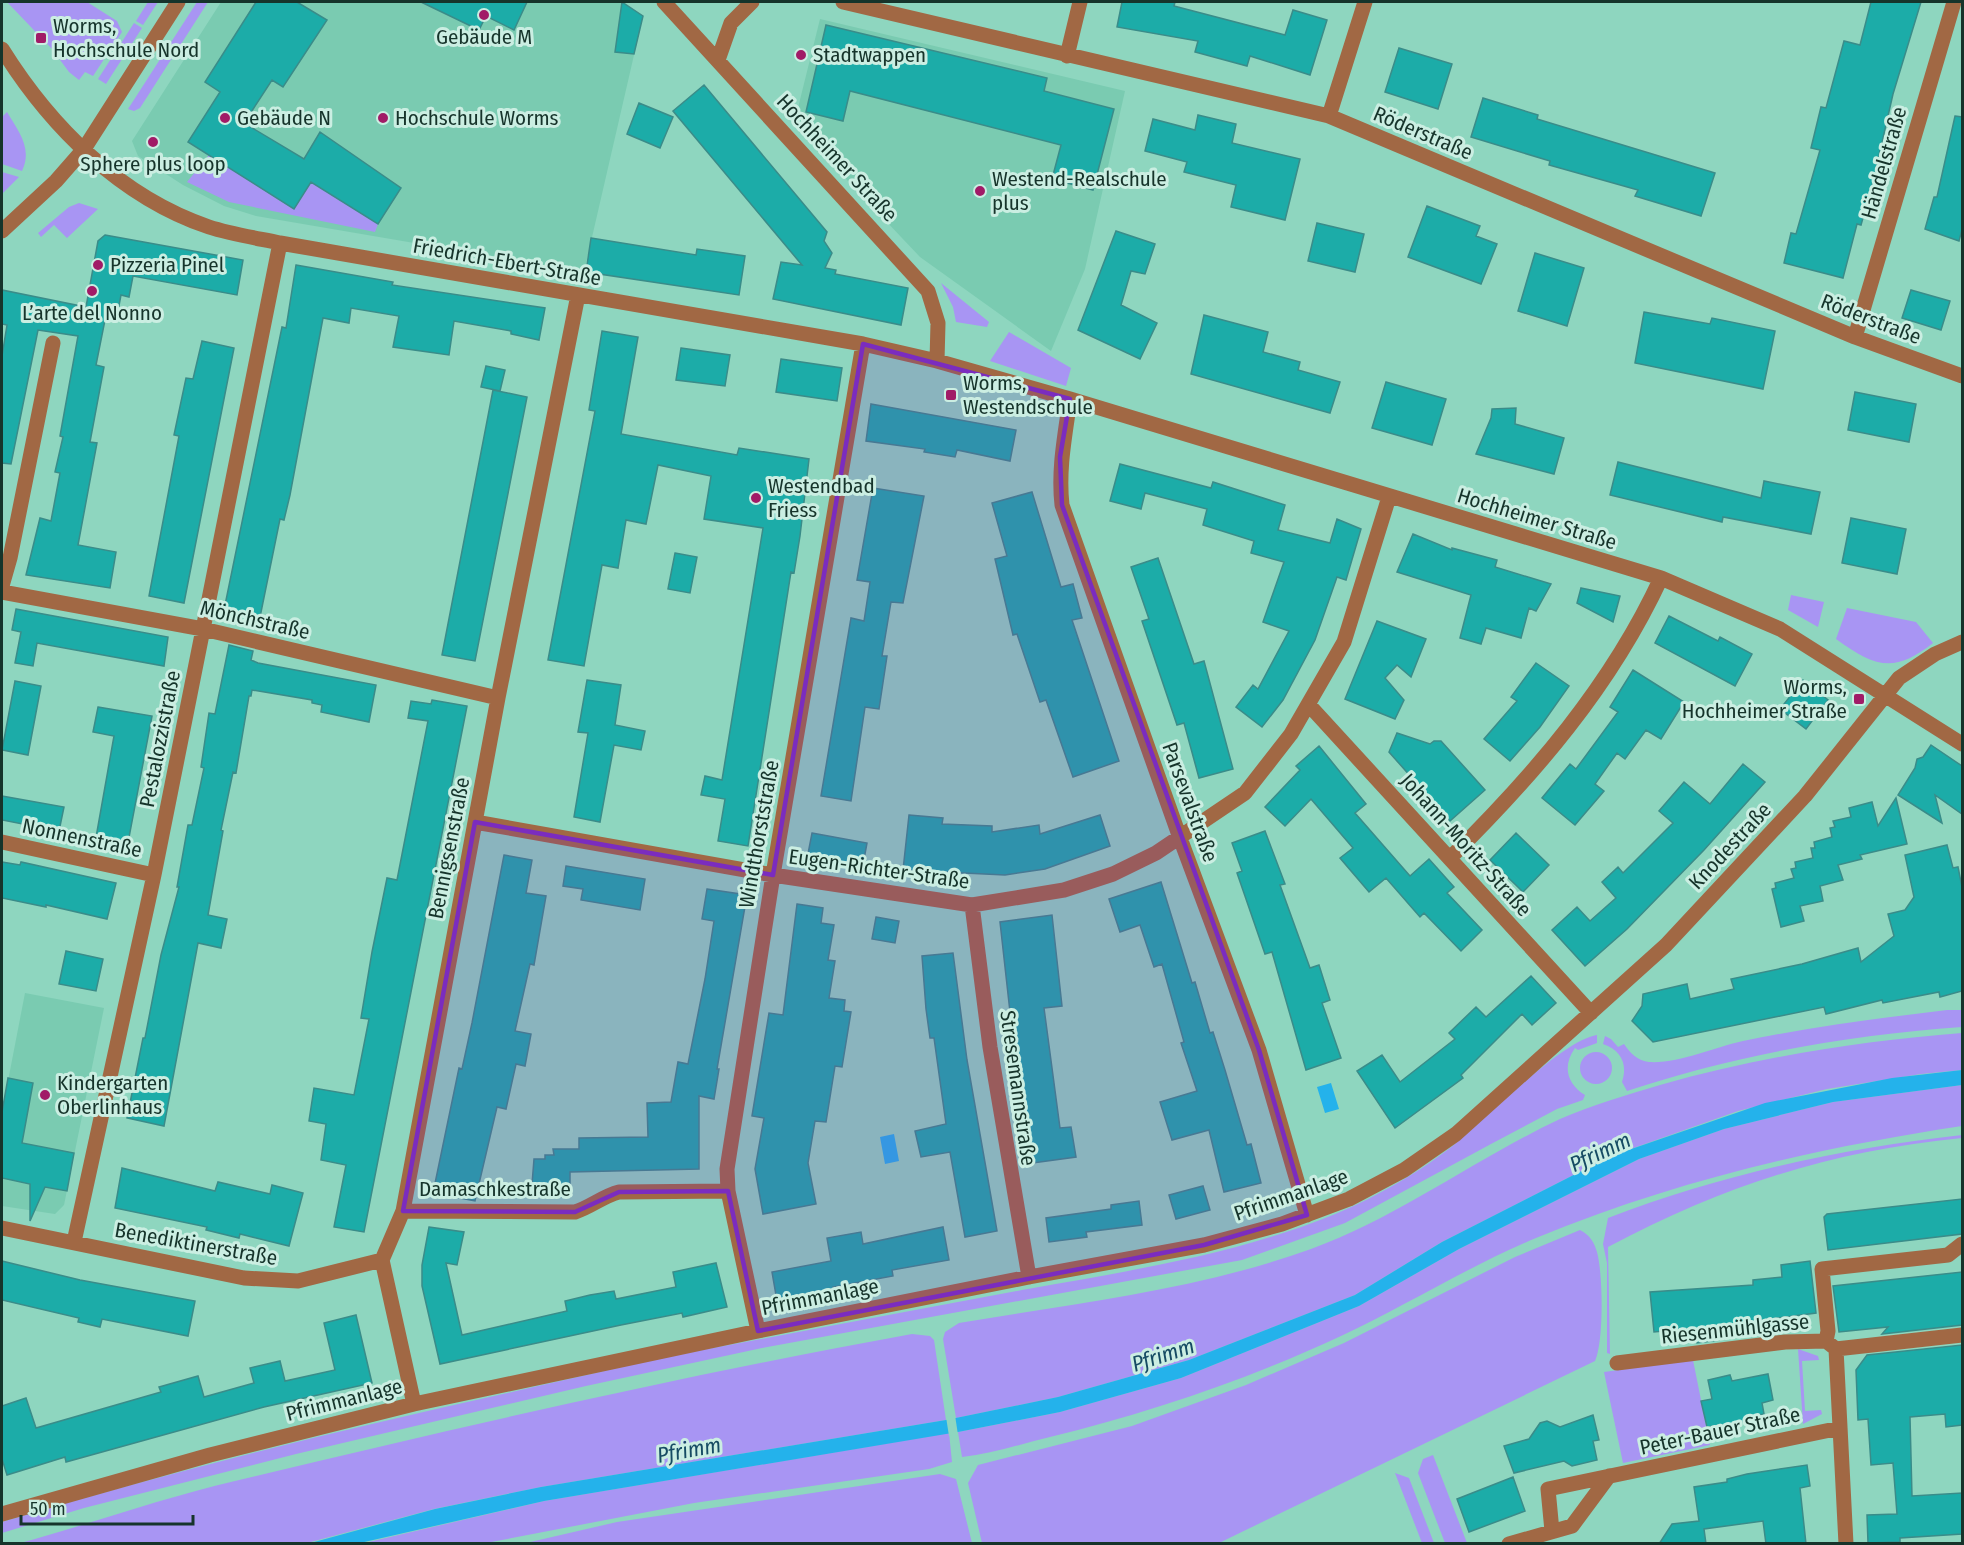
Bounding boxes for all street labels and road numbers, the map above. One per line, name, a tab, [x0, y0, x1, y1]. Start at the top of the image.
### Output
street label: Hochheimer Straße	[771, 89, 903, 227]
street label: Röderstraße	[1369, 100, 1477, 166]
street label: Händelstraße	[1856, 104, 1912, 222]
street label: Friedrich-Ebert-Straße	[411, 233, 603, 291]
street label: Röderstraße	[1817, 288, 1925, 350]
street label: Hochheimer Straße	[1454, 482, 1620, 556]
street label: Mönchstraße	[198, 595, 312, 645]
street label: Pestalozzistraße	[134, 668, 186, 810]
street label: Parsevalstraße	[1156, 739, 1224, 865]
street label: Windthorststraße	[733, 758, 785, 910]
street label: Johann-Moritz-Straße	[1395, 768, 1537, 922]
street label: Bennigsenstraße	[423, 775, 475, 921]
street label: Knodestraße	[1683, 797, 1777, 895]
street label: Nonnenstraße	[20, 813, 144, 863]
street label: Eugen-Richter-Straße	[787, 843, 971, 895]
street label: Stresemannstraße	[994, 1009, 1042, 1167]
street label: Pfrimmanlage	[1230, 1163, 1352, 1227]
street label: Damaschkestraße	[419, 1176, 571, 1202]
street label: Benediktinerstraße	[113, 1217, 279, 1271]
street label: Pfrimmanlage	[759, 1273, 881, 1321]
street label: Riesenmühlgasse	[1660, 1308, 1810, 1350]
street label: Pfrimmanlage	[283, 1373, 405, 1427]
street label: Peter-Bauer Straße	[1637, 1401, 1803, 1461]

